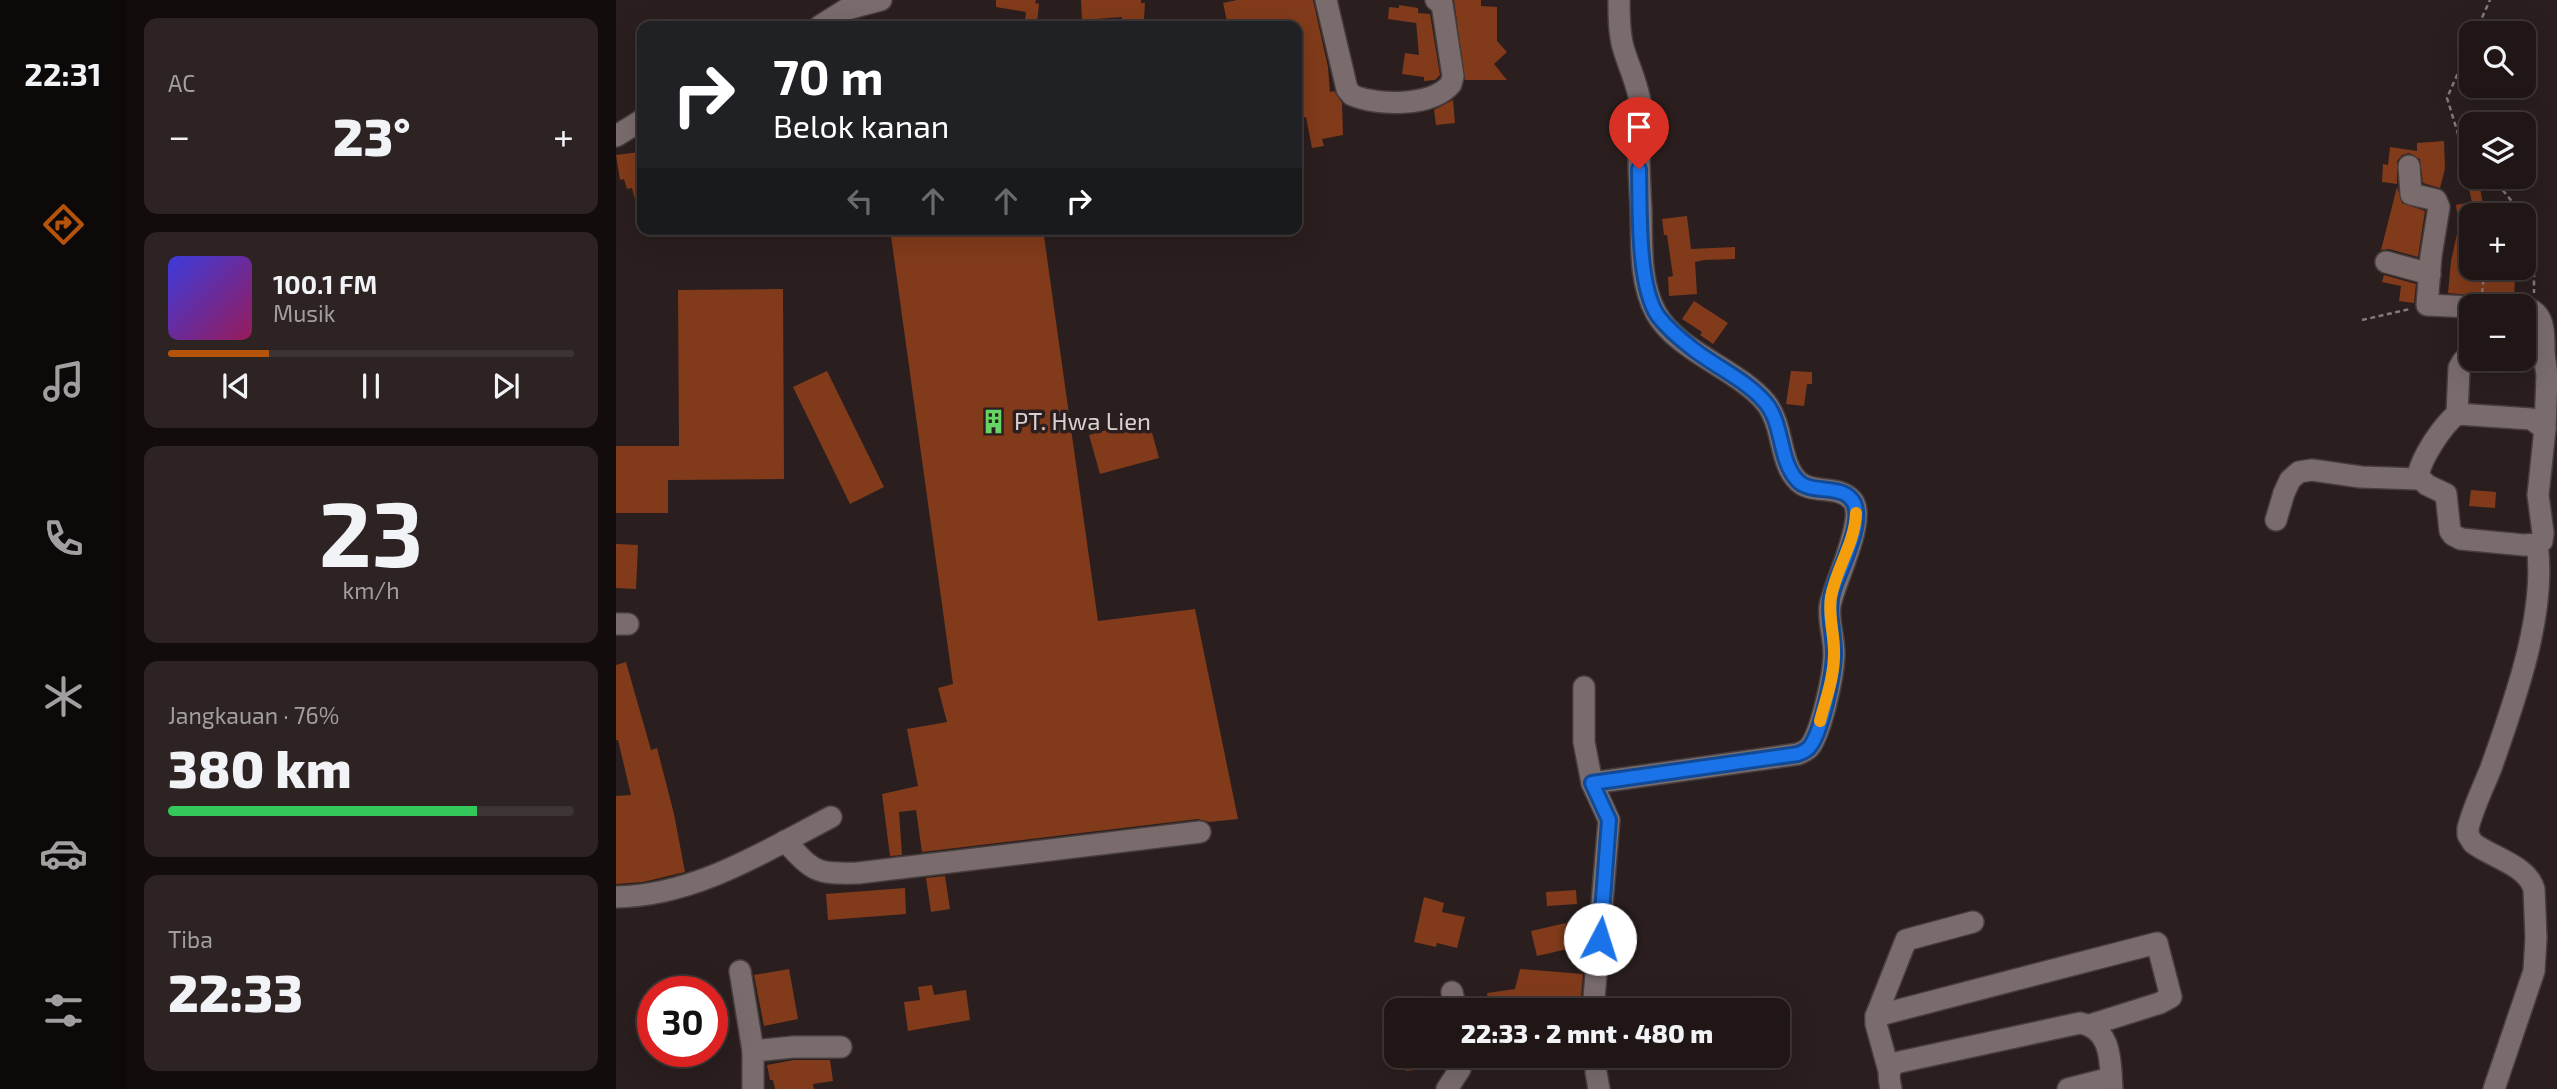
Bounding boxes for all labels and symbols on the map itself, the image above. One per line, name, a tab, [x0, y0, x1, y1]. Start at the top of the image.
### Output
pin	[1609, 97, 1669, 169]
place label: PT. Hwa Lien	[1014, 406, 1151, 435]
building icon: PT. Hwa Lien	[980, 408, 1008, 436]
position arrow	[1563, 902, 1637, 976]
speed limit sign: 30	[637, 976, 728, 1067]

